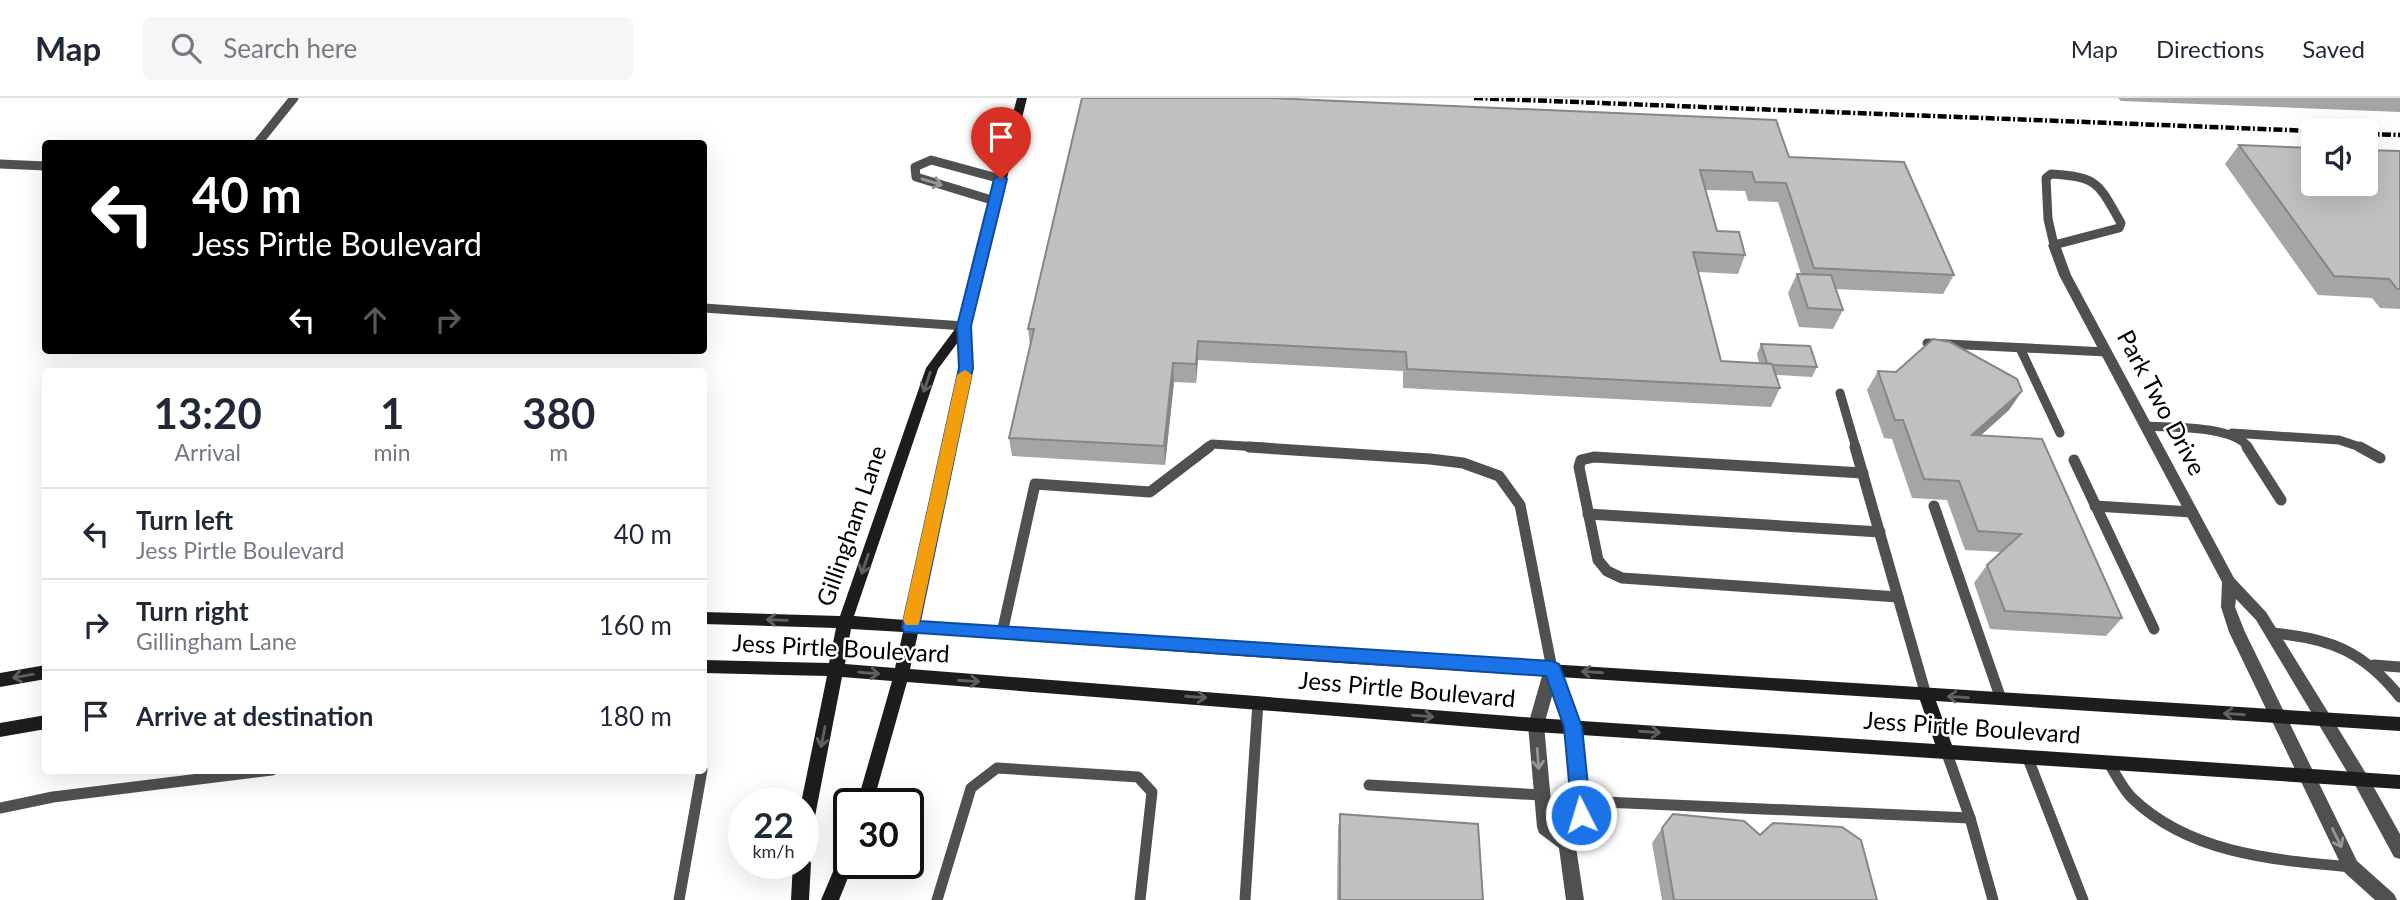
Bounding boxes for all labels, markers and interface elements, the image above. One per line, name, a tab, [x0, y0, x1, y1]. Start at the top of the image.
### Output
search box	[143, 17, 633, 80]
text: Map	[35, 28, 101, 68]
icon: search	[167, 29, 205, 67]
text: Search here	[223, 32, 357, 64]
text: Map	[2071, 34, 2118, 63]
text: Directions	[2156, 34, 2264, 63]
text: Saved	[2302, 34, 2365, 63]
pin	[971, 107, 1031, 179]
icon: arrive	[982, 118, 1020, 156]
map controls	[2301, 119, 2378, 196]
button: sound	[2301, 119, 2378, 196]
text: 40 m	[192, 165, 302, 223]
icon: left	[77, 168, 168, 259]
one-way arrow	[921, 177, 943, 190]
text: Jess Pirtle Boulevard	[192, 224, 482, 263]
icon: left	[283, 301, 321, 339]
icon: ahead	[356, 301, 394, 339]
icon: right	[429, 301, 467, 339]
street label: Park Two Drive	[2112, 325, 2213, 480]
one-way arrow	[920, 371, 933, 393]
text: 13:20	[154, 388, 262, 438]
text: 1	[380, 388, 404, 438]
text: 380	[522, 388, 595, 438]
text: Arrival	[175, 438, 241, 466]
text: min	[373, 438, 411, 466]
text: m	[549, 438, 568, 466]
street label: Gillingham Lane	[810, 442, 892, 610]
text: Turn left	[136, 504, 233, 536]
icon: left	[77, 515, 115, 553]
text: 40 m	[614, 518, 672, 550]
text: Jess Pirtle Boulevard	[136, 536, 344, 564]
one-way arrow	[858, 553, 870, 575]
text: Turn right	[136, 595, 249, 627]
icon: right	[77, 606, 115, 644]
text: 160 m	[599, 609, 672, 641]
one-way arrow	[766, 614, 789, 627]
text: Gillingham Lane	[136, 627, 297, 655]
street label: Jess Pirtle Boulevard	[732, 627, 950, 668]
street label: Jess Pirtle Boulevard	[1298, 665, 1517, 712]
one-way arrow	[1581, 665, 1604, 678]
one-way arrow	[857, 667, 880, 680]
one-way arrow	[12, 670, 35, 683]
one-way arrow	[957, 675, 980, 688]
one-way arrow	[1947, 690, 1970, 703]
one-way arrow	[1184, 691, 1207, 704]
icon: arrive	[77, 697, 115, 735]
text: Arrive at destination	[136, 700, 373, 732]
text: 180 m	[599, 700, 672, 732]
street label: Jess Pirtle Boulevard	[1863, 704, 2082, 749]
one-way arrow	[2223, 707, 2246, 720]
one-way arrow	[1411, 710, 1434, 723]
one-way arrow	[816, 725, 830, 748]
one-way arrow	[1638, 726, 1660, 739]
one-way arrow	[1532, 747, 1545, 770]
position arrow	[1544, 778, 1618, 852]
speed limit sign: 30	[833, 788, 924, 879]
text: 22	[753, 803, 794, 845]
one-way arrow	[2331, 827, 2345, 848]
text: km/h	[752, 840, 795, 862]

